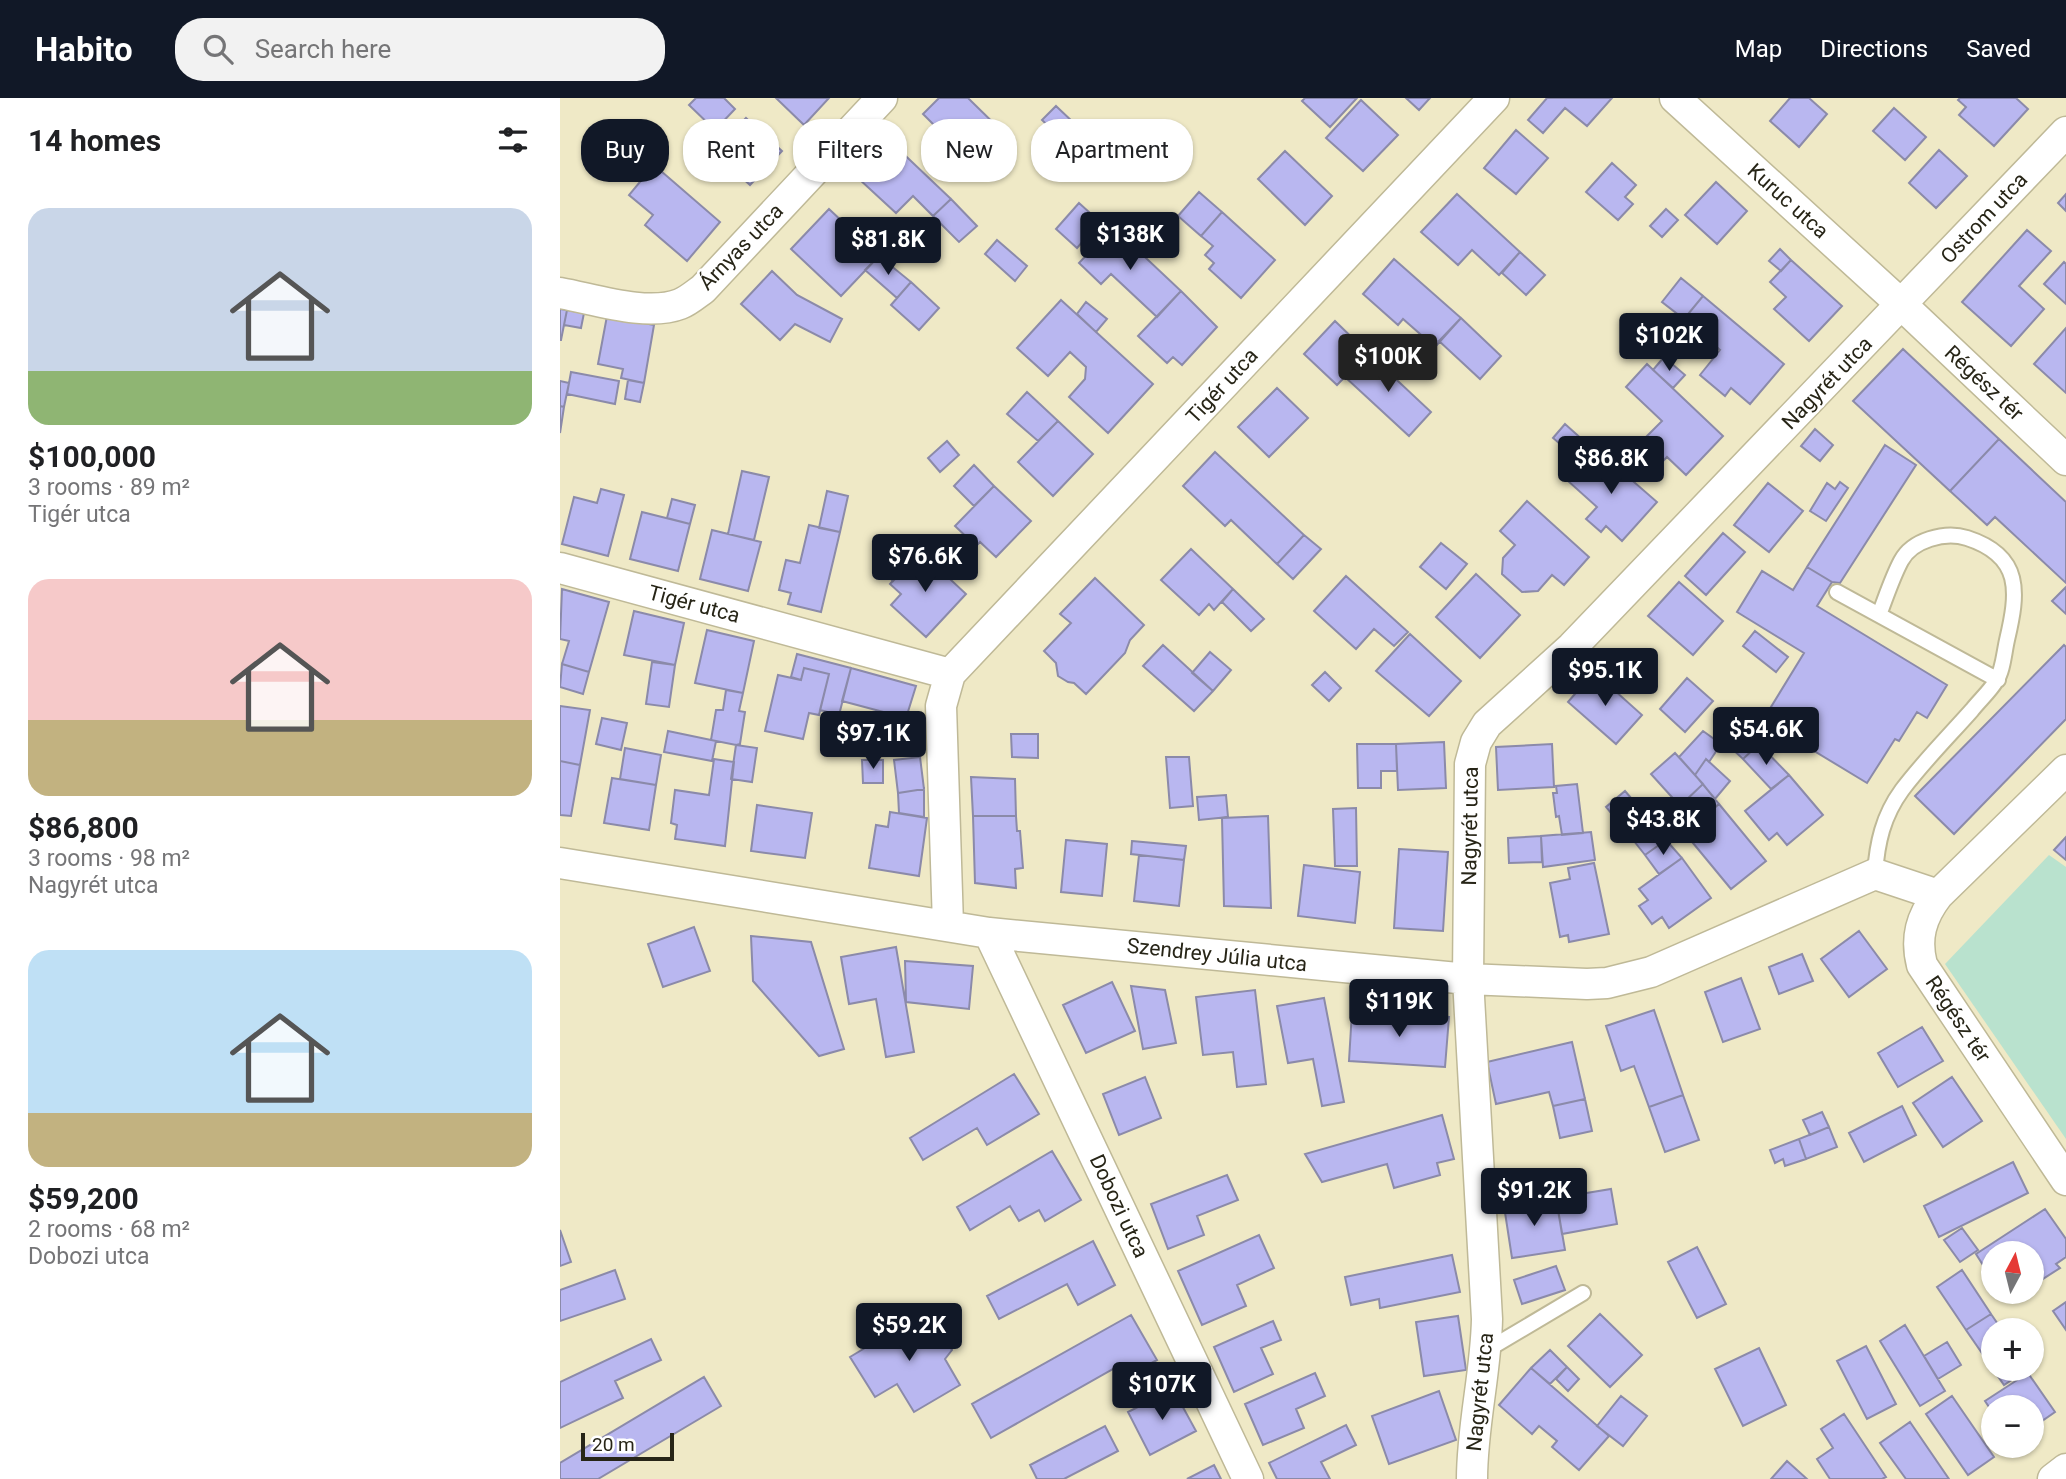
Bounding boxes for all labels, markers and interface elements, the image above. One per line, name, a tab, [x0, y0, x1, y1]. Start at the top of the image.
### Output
search box	[175, 18, 665, 81]
text: Habito	[35, 30, 133, 69]
icon: search	[199, 30, 237, 68]
text: Search here	[255, 34, 391, 64]
text: Map	[1735, 35, 1782, 63]
text: Directions	[1820, 35, 1928, 63]
text: Saved	[1966, 35, 2031, 63]
chip: Buy	[581, 119, 669, 182]
chip: Rent	[683, 119, 779, 182]
chip: Filters	[793, 119, 907, 182]
chip: New	[921, 119, 1017, 182]
chip: Apartment	[1031, 119, 1193, 182]
icon: filters	[494, 121, 532, 159]
text: 14 homes	[28, 123, 161, 158]
street label: Kuruc utca	[1743, 159, 1833, 243]
street label: Ostrom utca	[1936, 168, 2032, 268]
street label: Árnyas utca	[694, 199, 788, 295]
pin: $138K	[1081, 212, 1179, 272]
pin: $81.8K	[831, 218, 945, 277]
text: $138K	[1096, 221, 1164, 248]
text: $81.8K	[851, 226, 925, 253]
icon: home	[217, 253, 343, 379]
pin: $102K	[1620, 314, 1718, 373]
text: $102K	[1635, 322, 1703, 349]
street label: Nagyrét utca	[1777, 332, 1877, 434]
pin: $100K	[1339, 334, 1437, 394]
street label: Régész tér	[1940, 341, 2028, 425]
text: $100K	[1354, 343, 1422, 370]
street label: Tigér utca	[1181, 344, 1263, 428]
pin: $86.8K	[1554, 436, 1668, 496]
text: $100,000	[28, 439, 156, 474]
text: $86.8K	[1574, 445, 1648, 472]
text: 3 rooms · 89 m²	[28, 474, 190, 501]
text: Tigér utca	[28, 501, 131, 528]
pin: $76.6K	[868, 534, 982, 594]
text: $76.6K	[888, 543, 962, 570]
street label: Tigér utca	[646, 580, 742, 628]
icon: home	[217, 624, 343, 750]
pin: $95.1K	[1548, 648, 1662, 708]
text: $95.1K	[1568, 657, 1642, 684]
pin: $54.6K	[1709, 708, 1823, 767]
pin: $97.1K	[816, 712, 930, 771]
text: $54.6K	[1729, 716, 1803, 743]
text: $97.1K	[836, 720, 910, 747]
street label: Nagyrét utca	[1457, 766, 1483, 886]
pin: $43.8K	[1606, 798, 1720, 857]
text: $43.8K	[1626, 806, 1700, 833]
text: $86,800	[28, 810, 139, 845]
text: 3 rooms · 98 m²	[28, 845, 190, 872]
text: Nagyrét utca	[28, 872, 158, 899]
street label: Szendrey Júlia utca	[1126, 934, 1308, 976]
street label: Régész tér	[1920, 971, 1996, 1067]
pin: $119K	[1350, 979, 1448, 1039]
text: $119K	[1365, 988, 1433, 1015]
icon: home	[217, 995, 343, 1121]
street label: Dobozi utca	[1085, 1151, 1153, 1261]
pin: $91.2K	[1477, 1168, 1591, 1228]
text: $91.2K	[1497, 1177, 1571, 1204]
text: $59,200	[28, 1181, 139, 1216]
text: 2 rooms · 68 m²	[28, 1216, 190, 1243]
north arrow	[1981, 1241, 2044, 1304]
map controls	[1981, 1241, 2044, 1458]
text: Dobozi utca	[28, 1243, 150, 1270]
pin: $59.2K	[852, 1304, 966, 1363]
text: $59.2K	[872, 1312, 946, 1339]
button: +	[1981, 1318, 2044, 1381]
street label: Nagyrét utca	[1462, 1332, 1498, 1452]
pin: $107K	[1113, 1362, 1211, 1422]
text: $107K	[1128, 1371, 1196, 1398]
button: −	[1981, 1395, 2044, 1458]
scale bar	[581, 1430, 674, 1462]
text: 20 m	[592, 1433, 635, 1456]

